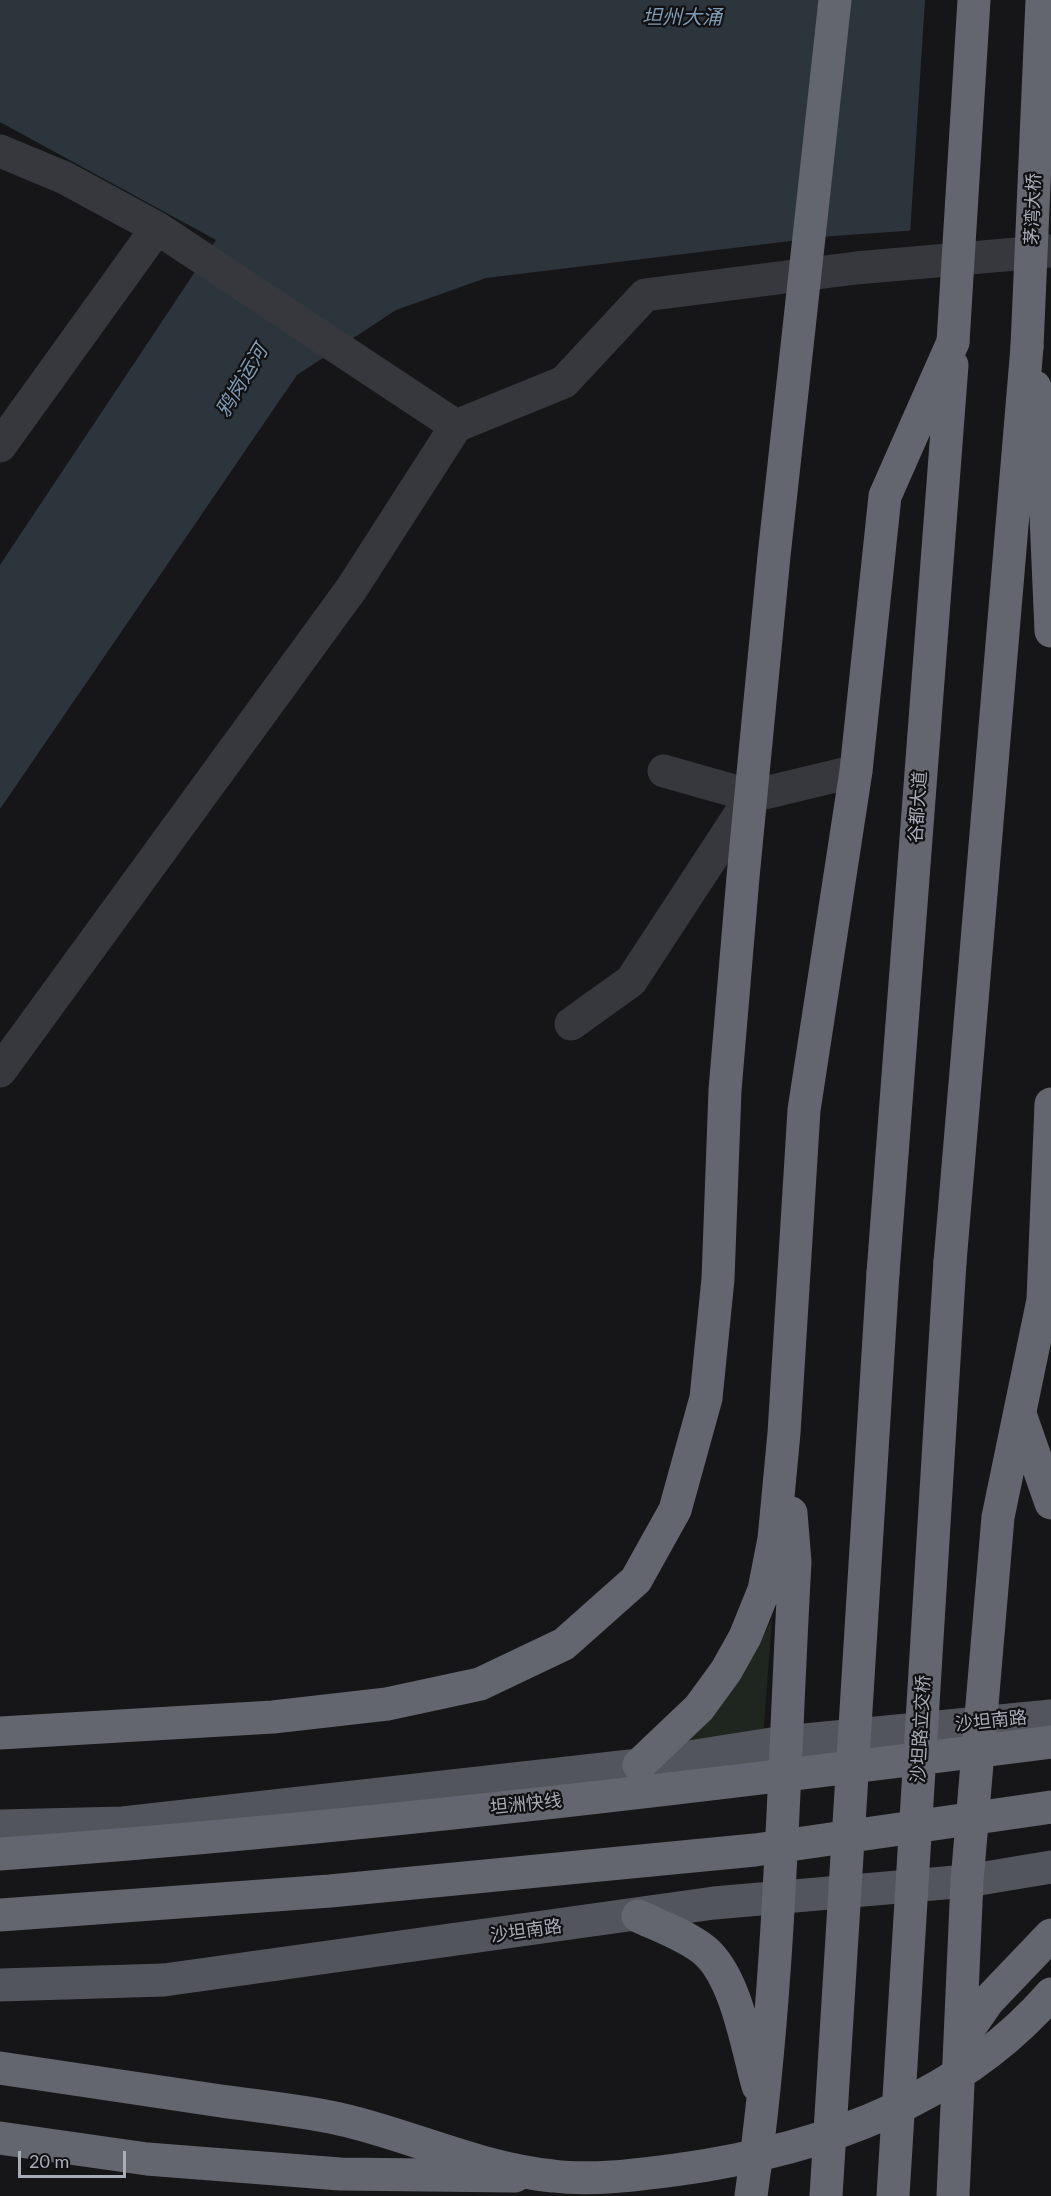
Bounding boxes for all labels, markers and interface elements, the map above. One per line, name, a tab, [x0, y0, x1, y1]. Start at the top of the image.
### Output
water label: 坦州大涌	[642, 6, 722, 30]
street label: 茅湾大桥	[1021, 173, 1045, 245]
water label: 鸦岗运河	[211, 341, 273, 421]
street label: 谷都大道	[905, 770, 931, 844]
street label: 沙坦路立交桥	[907, 1675, 935, 1783]
street label: 沙坦南路	[954, 1706, 1028, 1736]
street label: 坦洲快线	[489, 1789, 563, 1819]
street label: 沙坦南路	[489, 1915, 563, 1947]
scale bar	[21, 2139, 129, 2177]
text: 20 m	[29, 2150, 69, 2172]

